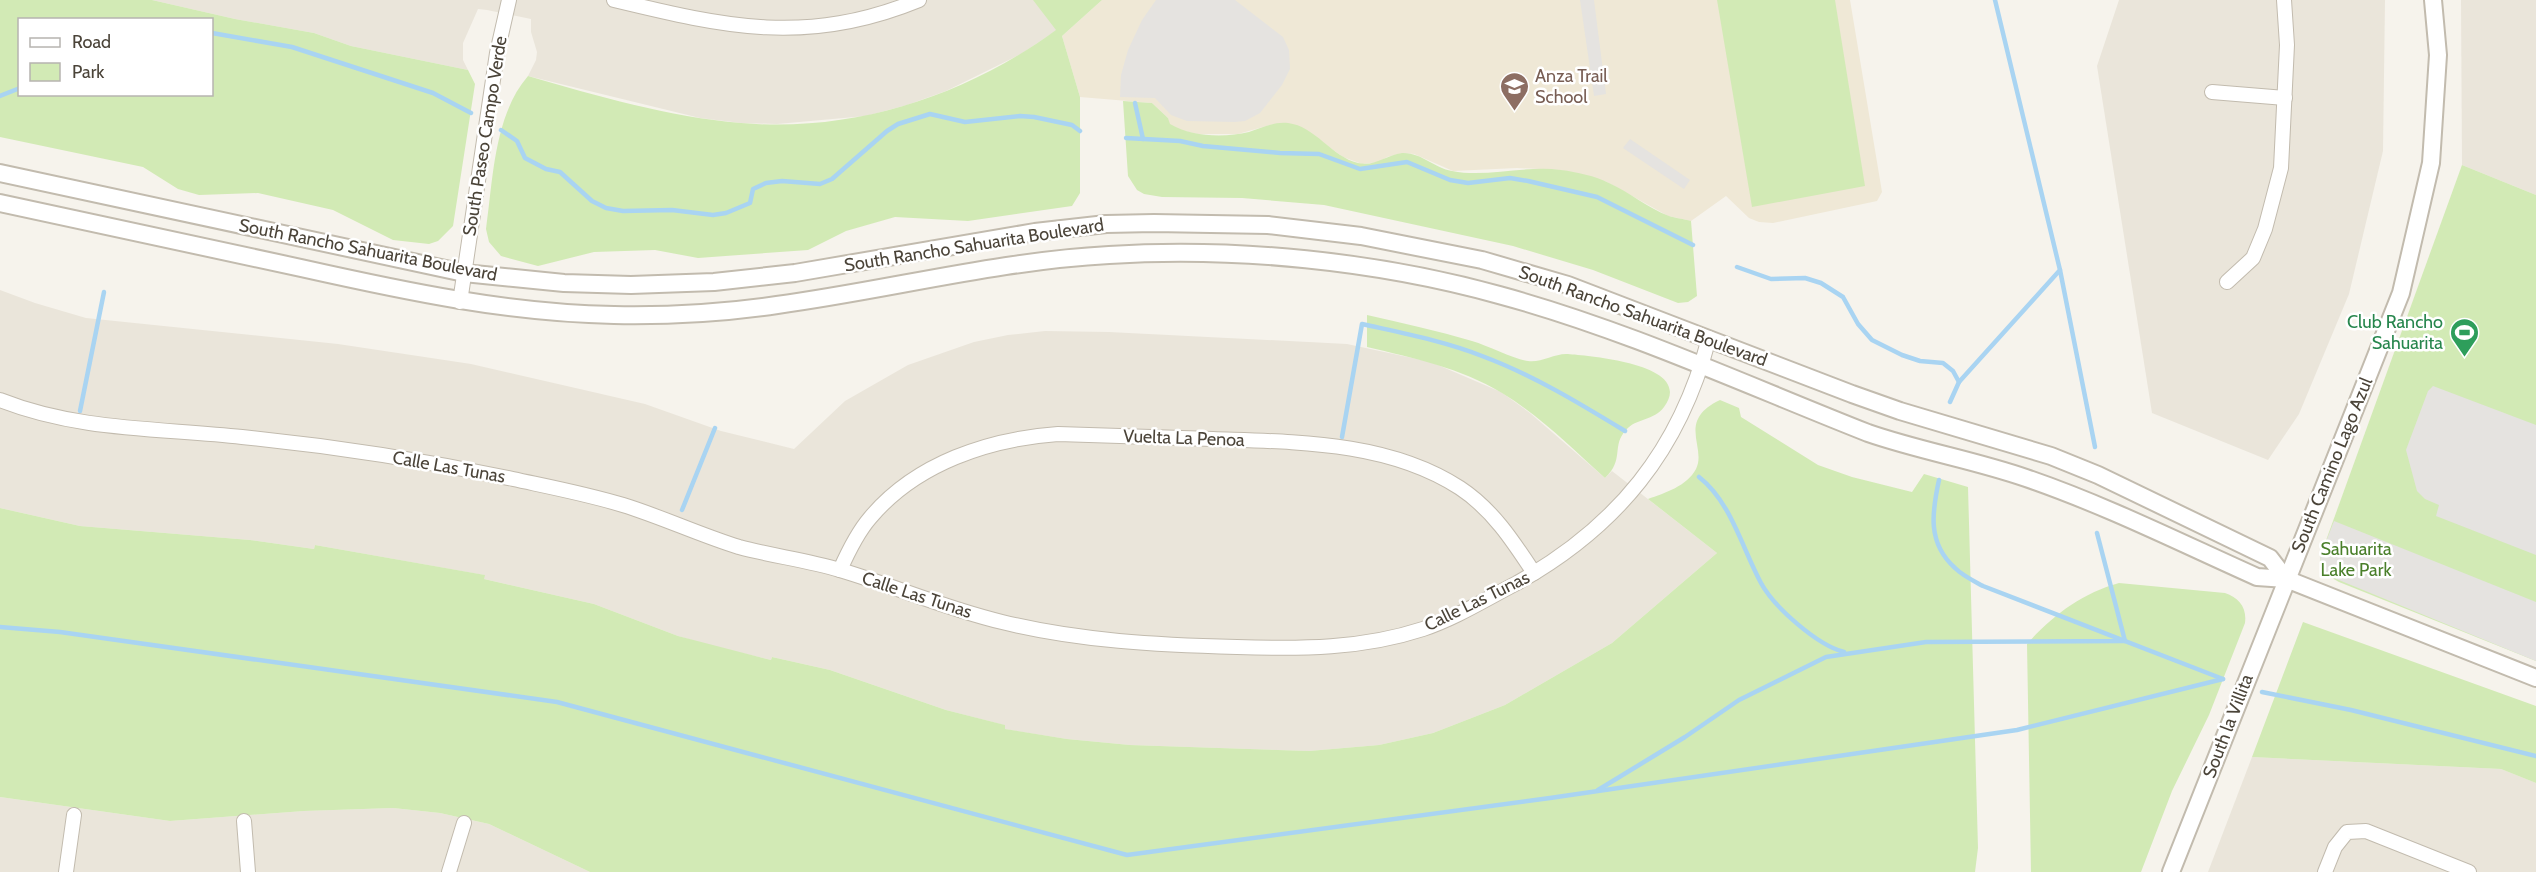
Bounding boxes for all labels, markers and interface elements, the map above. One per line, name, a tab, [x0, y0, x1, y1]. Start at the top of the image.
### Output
legend	[18, 18, 213, 96]
text: Road	[72, 31, 111, 53]
street label: South Paseo Campo Verde	[458, 34, 512, 238]
text: Park	[72, 61, 105, 83]
place label: Anza Trail School	[1535, 65, 1608, 108]
school or university icon: Anza Trail School	[1498, 70, 1530, 112]
street label: South Rancho Sahuarita Boulevard	[237, 214, 499, 286]
street label: South Rancho Sahuarita Boulevard	[843, 214, 1105, 276]
street label: South Rancho Sahuarita Boulevard	[1516, 261, 1770, 371]
place label: Club Rancho Sahuarita	[2347, 311, 2443, 354]
sports icon: Club Rancho Sahuarita	[2448, 316, 2480, 358]
street label: South Camino Lago Azul	[2287, 374, 2377, 556]
street label: Vuelta La Penoa	[1123, 425, 1245, 451]
street label: Calle Las Tunas	[391, 446, 507, 488]
park label: Sahuarita Lake Park	[2320, 538, 2392, 581]
street label: Calle Las Tunas	[1421, 566, 1533, 636]
street label: Calle Las Tunas	[859, 567, 975, 623]
street label: South la Villita	[2198, 671, 2258, 781]

